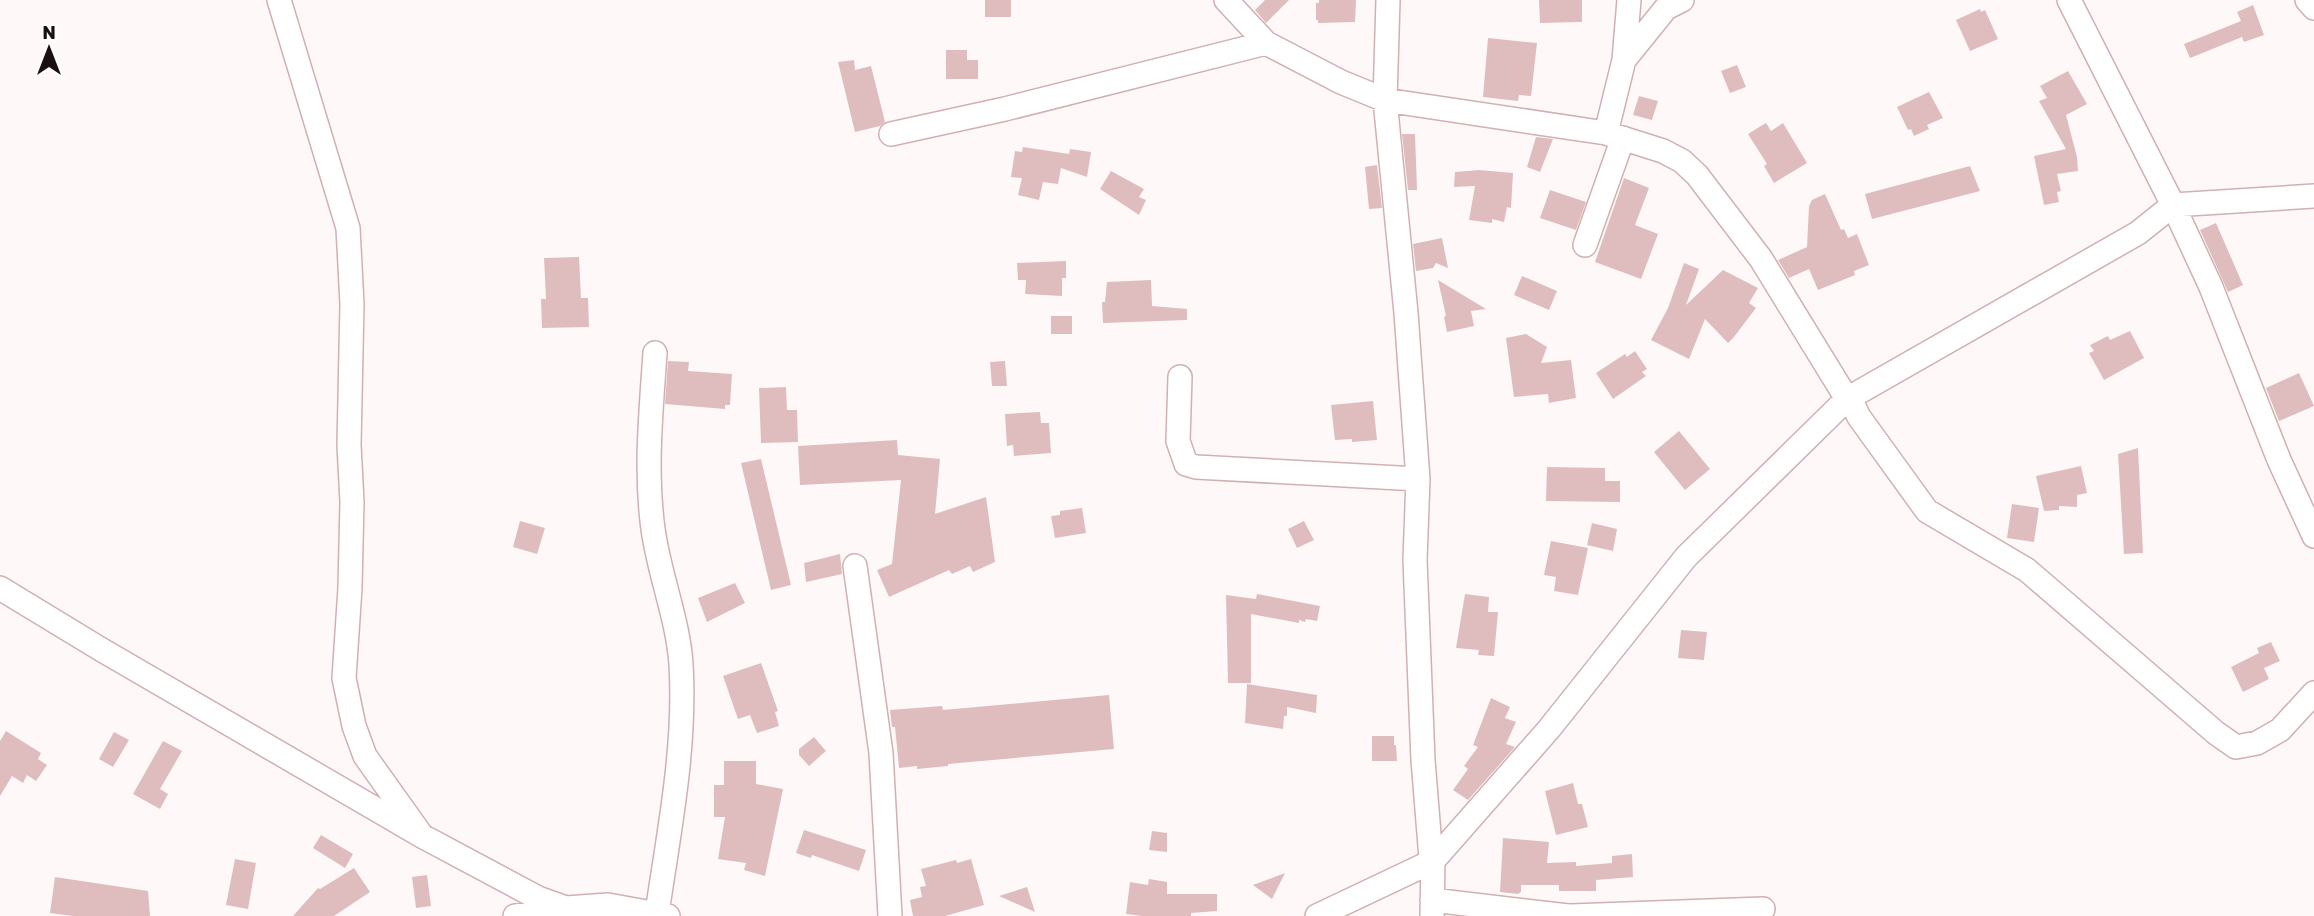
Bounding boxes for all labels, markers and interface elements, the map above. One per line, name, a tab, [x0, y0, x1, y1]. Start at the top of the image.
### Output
north arrow	[14, 14, 84, 84]
text: N	[42, 21, 56, 44]

